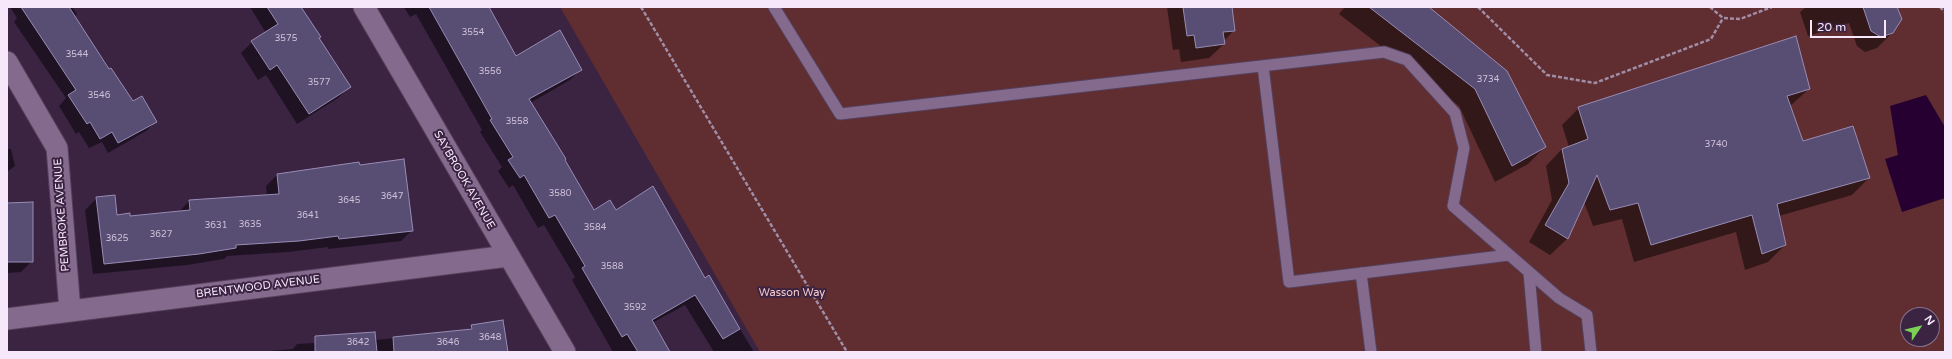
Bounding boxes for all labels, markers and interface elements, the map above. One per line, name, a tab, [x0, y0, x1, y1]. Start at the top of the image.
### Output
scale bar	[1812, 12, 1888, 38]
text: 20 m	[1817, 20, 1846, 34]
house number: 3554	[462, 28, 484, 38]
house number: 3575	[275, 34, 297, 44]
house number: 3544	[66, 50, 88, 60]
house number: 3556	[479, 67, 501, 77]
house number: 3734	[1477, 75, 1499, 85]
house number: 3577	[308, 78, 330, 88]
house number: 3546	[88, 91, 110, 101]
house number: 3558	[506, 117, 528, 127]
street label: SAYBROOK AVENUE	[430, 128, 498, 232]
house number: 3740	[1705, 140, 1727, 150]
street label: PEMBROKE AVENUE	[51, 158, 73, 272]
house number: 3580	[549, 189, 571, 199]
house number: 3647	[381, 192, 403, 202]
house number: 3645	[338, 196, 360, 206]
house number: 3641	[297, 211, 319, 221]
house number: 3635	[239, 220, 261, 230]
house number: 3631	[205, 221, 227, 231]
house number: 3584	[584, 223, 606, 233]
house number: 3627	[150, 230, 172, 240]
house number: 3625	[106, 234, 128, 244]
house number: 3588	[601, 262, 623, 272]
street label: BRENTWOOD AVENUE	[195, 273, 321, 301]
park label: Wasson Way	[759, 286, 825, 300]
house number: 3592	[624, 303, 646, 313]
north arrow	[1900, 307, 1940, 347]
text: N	[1922, 313, 1937, 328]
house number: 3648	[479, 333, 501, 343]
house number: 3642	[347, 338, 369, 348]
house number: 3646	[437, 338, 459, 348]

